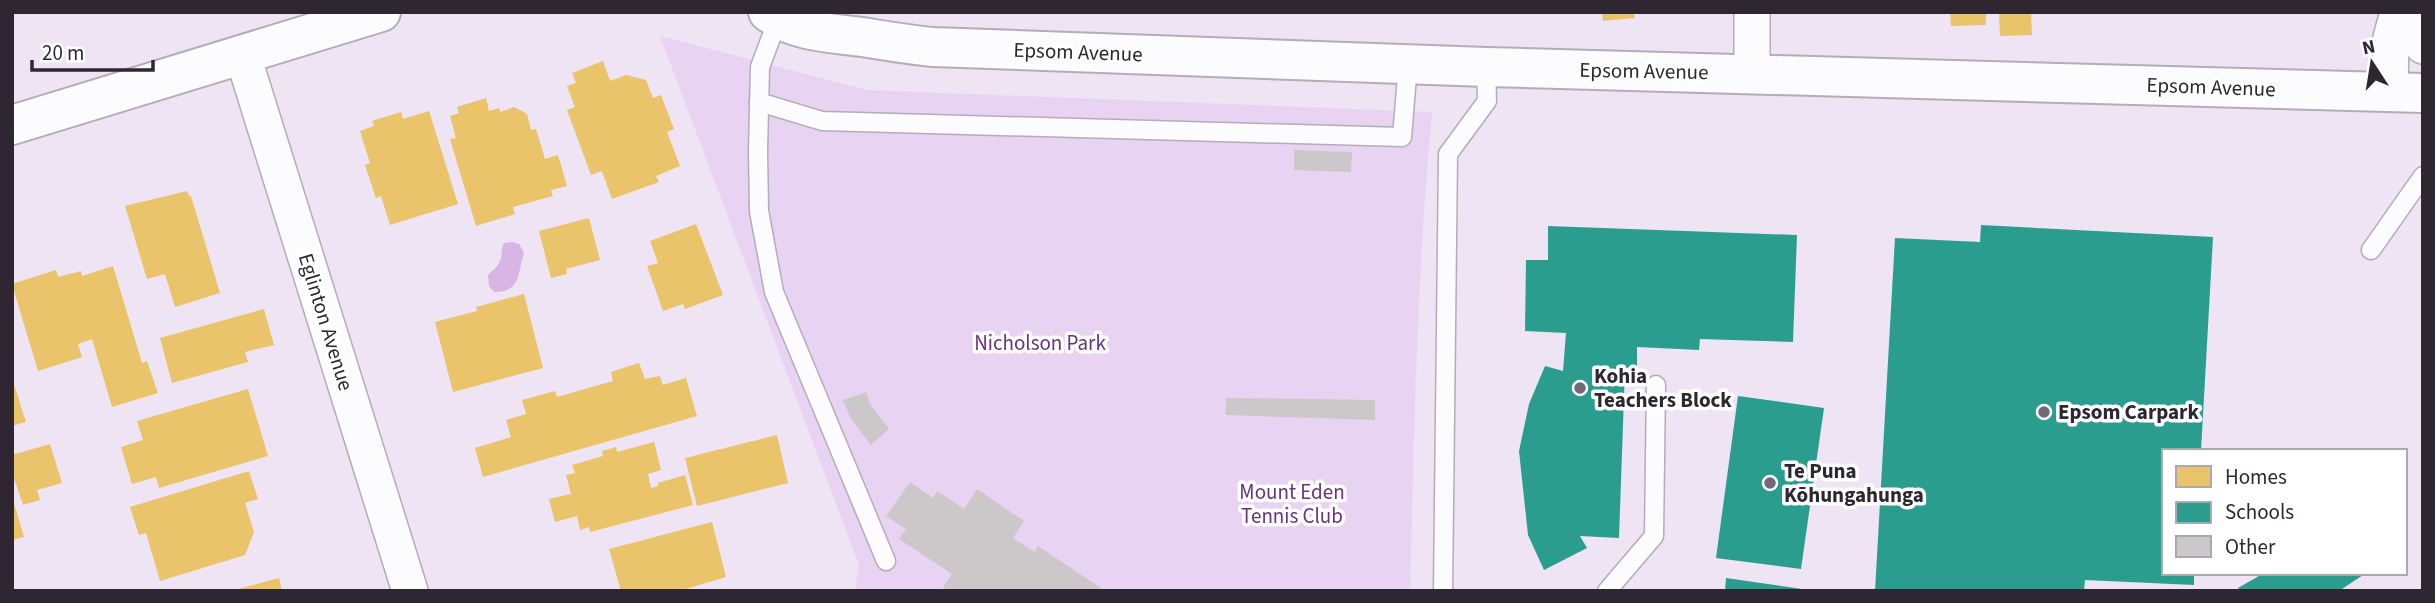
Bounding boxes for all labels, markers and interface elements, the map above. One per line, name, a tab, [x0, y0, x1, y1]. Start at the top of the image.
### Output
scale bar	[32, 28, 152, 72]
north arrow	[2337, 28, 2407, 98]
text: N	[2360, 33, 2378, 62]
street label: Epsom Avenue	[1013, 35, 1143, 69]
text: 20 m	[42, 38, 84, 68]
street label: Epsom Avenue	[1579, 55, 1709, 87]
street label: Epsom Avenue	[2146, 70, 2276, 104]
street label: Eglinton Avenue	[291, 250, 361, 394]
park label: Nicholson Park	[974, 328, 1106, 358]
place label: Kohia Teachers Block	[1594, 361, 1732, 415]
marker: Kohia Teachers Block	[1572, 380, 1588, 396]
place label: Epsom Carpark	[2058, 397, 2199, 427]
marker: Epsom Carpark	[2036, 404, 2052, 420]
legend	[2162, 449, 2407, 575]
place label: Te Puna Kōhungahunga	[1784, 456, 1924, 510]
text: Homes	[2225, 462, 2287, 492]
marker: Te Puna Kōhungahunga	[1762, 475, 1778, 491]
park label: Mount Eden Tennis Club	[1239, 477, 1345, 531]
text: Schools	[2225, 497, 2294, 527]
text: Other	[2225, 532, 2276, 562]

